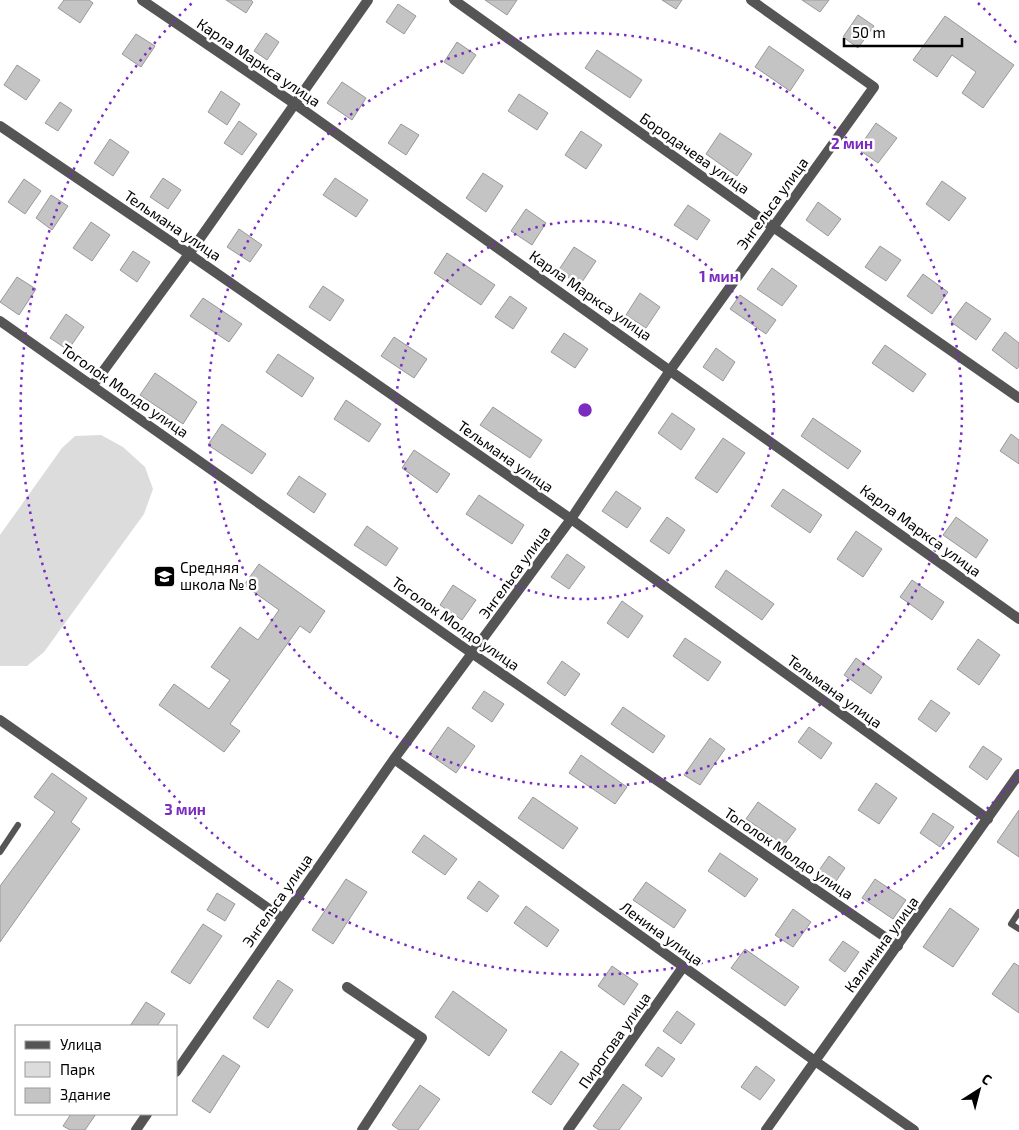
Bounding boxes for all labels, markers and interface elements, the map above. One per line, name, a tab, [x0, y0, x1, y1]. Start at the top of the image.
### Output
street label: Карла Маркса улица	[193, 14, 324, 111]
scale bar	[844, 15, 962, 47]
text: 50 m	[852, 23, 886, 41]
street label: Бородачева улица	[636, 108, 753, 198]
text: 2 мин	[831, 134, 873, 152]
street label: Энгельса улица	[733, 153, 812, 253]
street label: Тельмана улица	[121, 186, 225, 265]
street label: Карла Маркса улица	[526, 246, 656, 345]
text: 1 мин	[699, 267, 739, 285]
street label: Тоголок Молдо улица	[57, 339, 192, 442]
centre of rings	[576, 401, 594, 419]
street label: Тельмана улица	[454, 416, 557, 497]
street label: Карла Маркса улица	[856, 480, 985, 581]
street label: Энгельса улица	[475, 522, 554, 622]
place label: Средняя школа № 8	[180, 558, 257, 593]
school or university icon: Средняя школа № 8	[152, 564, 176, 588]
street label: Тоголок Молдо улица	[388, 572, 523, 675]
street label: Тельмана улица	[783, 650, 886, 732]
text: 3 мин	[164, 800, 206, 818]
street label: Тоголок Молдо улица	[720, 803, 857, 904]
street label: Энгельса улица	[238, 850, 317, 951]
street label: Калинина улица	[840, 892, 923, 996]
street label: Ленина улица	[617, 897, 707, 970]
street label: Пирогова улица	[574, 988, 655, 1092]
legend	[15, 1025, 178, 1115]
text: Улица	[60, 1035, 102, 1053]
text: Парк	[60, 1060, 95, 1078]
north arrow	[954, 1065, 1004, 1115]
text: С	[979, 1070, 995, 1088]
text: Здание	[60, 1085, 111, 1103]

